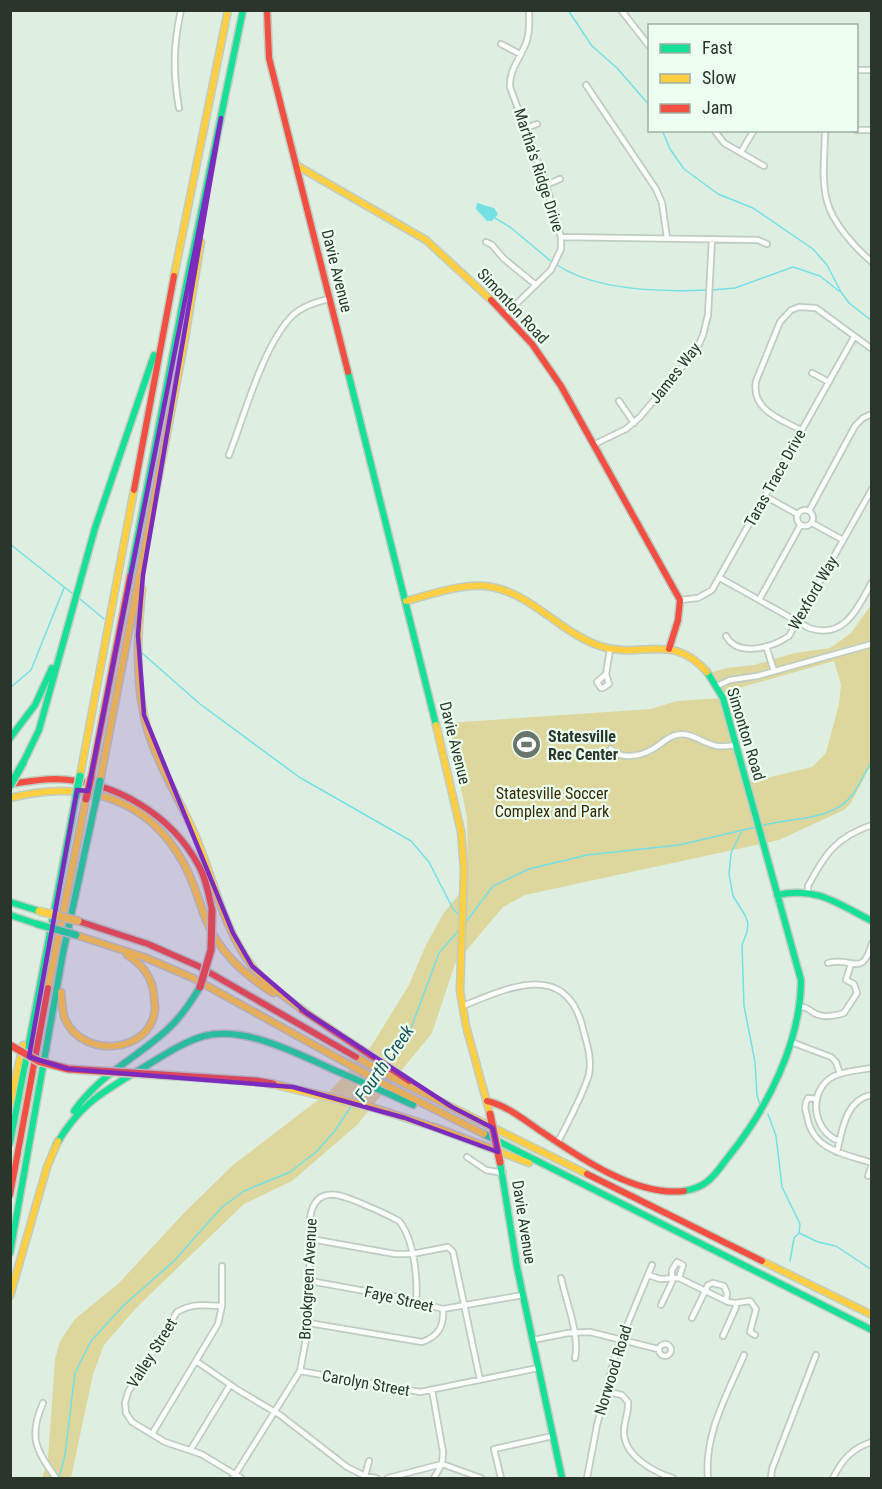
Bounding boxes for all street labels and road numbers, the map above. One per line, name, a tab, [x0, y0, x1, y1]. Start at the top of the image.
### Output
street label: Martha's Ridge Drive	[510, 106, 568, 234]
street label: Davie Avenue	[318, 228, 356, 314]
street label: Simonton Road	[473, 264, 553, 348]
street label: James Way	[645, 338, 705, 407]
street label: Taras Trace Drive	[740, 426, 810, 530]
street label: Wexford Way	[784, 552, 842, 633]
street label: Simonton Road	[723, 685, 769, 783]
street label: Davie Avenue	[436, 700, 474, 786]
street label: Davie Avenue	[508, 1179, 540, 1265]
street label: Brookgreen Avenue	[295, 1218, 321, 1340]
street label: Faye Street	[363, 1282, 436, 1316]
street label: Valley Street	[123, 1314, 181, 1391]
street label: Norwood Road	[590, 1323, 636, 1417]
street label: Carolyn Street	[321, 1366, 412, 1400]

